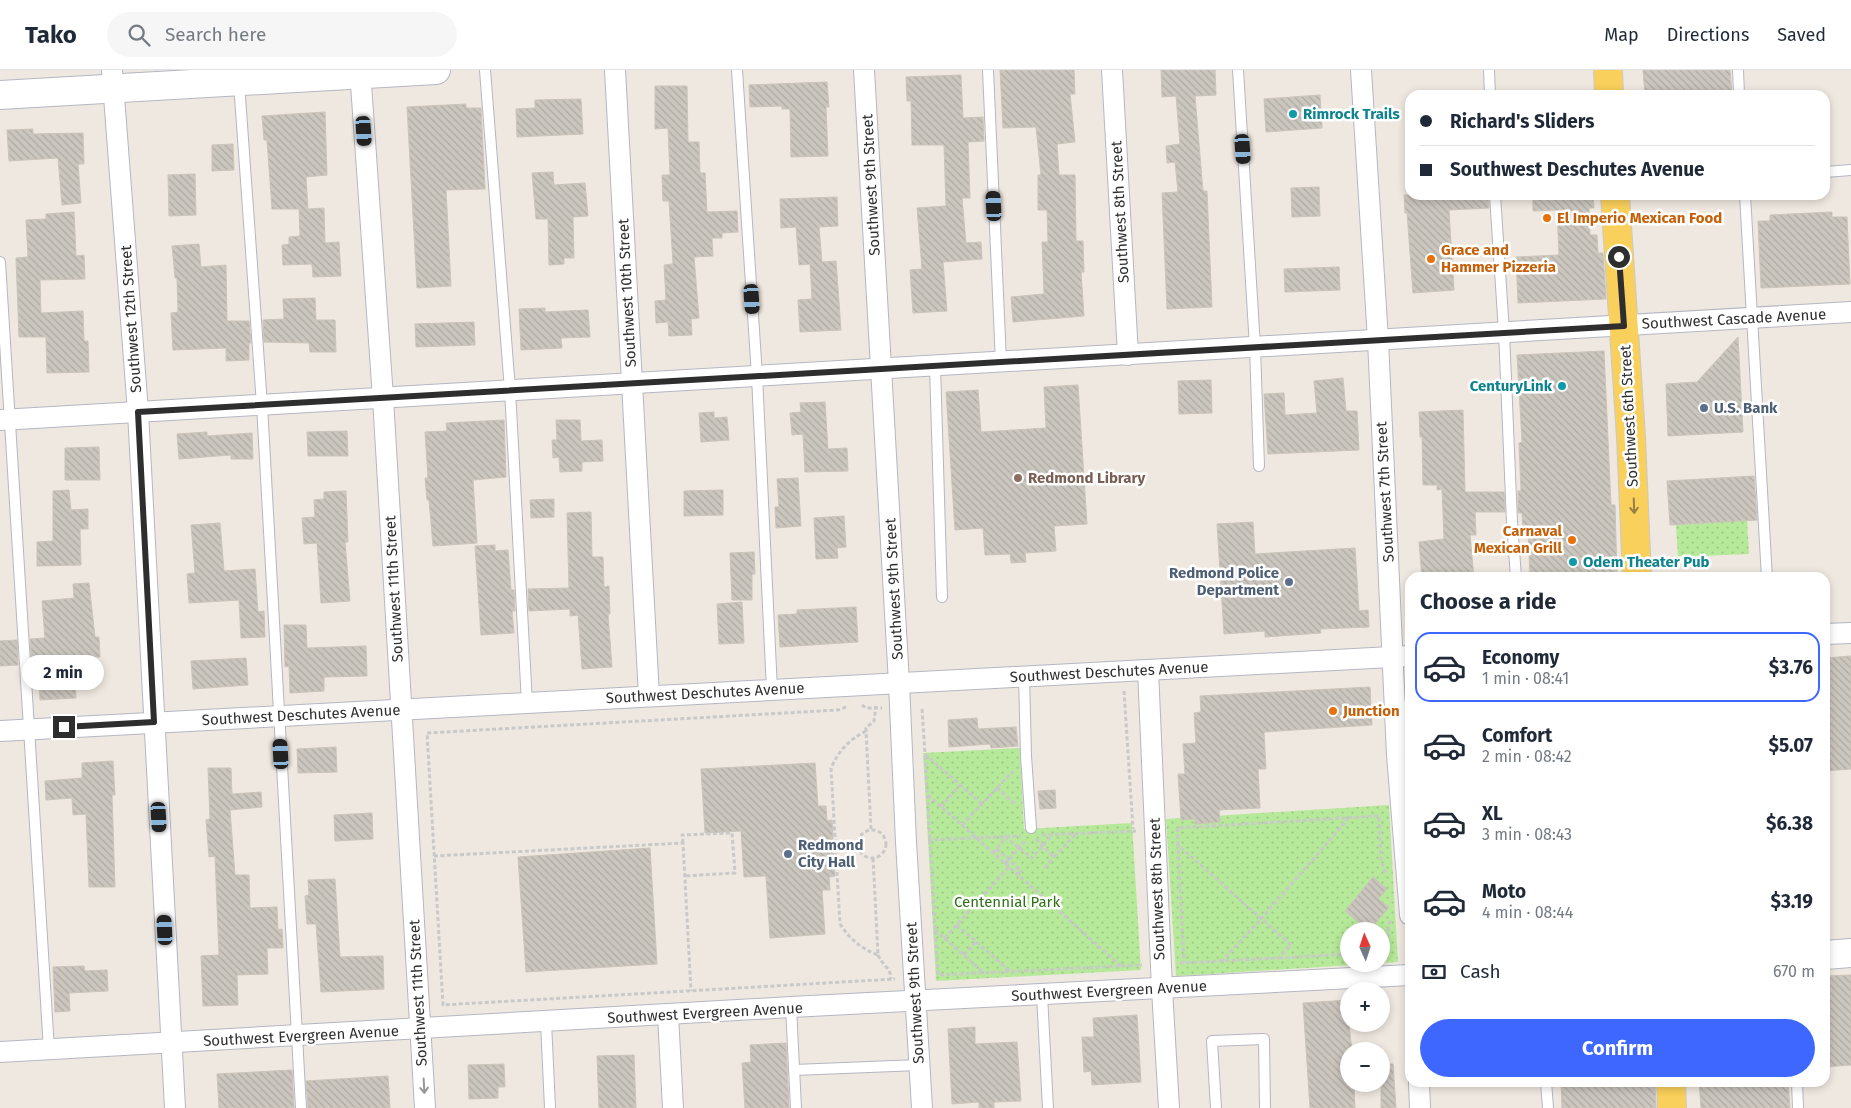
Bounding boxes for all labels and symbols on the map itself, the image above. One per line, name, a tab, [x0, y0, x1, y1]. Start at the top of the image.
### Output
place label: Rimrock Trails	[1303, 105, 1400, 123]
marker: Rimrock Trails	[1287, 108, 1299, 120]
street label: Southwest 9th Street	[858, 113, 884, 256]
car	[355, 116, 372, 146]
car	[1234, 134, 1251, 164]
street label: Southwest 8th Street	[1107, 140, 1133, 284]
car	[985, 191, 1002, 221]
place label: El Imperio Mexican Food	[1557, 209, 1722, 227]
marker: El Imperio Mexican Food	[1541, 212, 1553, 224]
street label: Southwest 10th Street	[614, 218, 640, 368]
place label: Grace and Hammer Pizzeria	[1441, 241, 1556, 276]
street label: Southwest 12th Street	[117, 244, 145, 393]
route start	[1608, 246, 1630, 268]
marker: Grace and Hammer Pizzeria	[1425, 253, 1437, 265]
car	[743, 284, 760, 314]
street label: Southwest Cascade Avenue	[1641, 305, 1827, 333]
street label: Southwest 6th Street	[1616, 344, 1642, 487]
place label: CenturyLink	[1470, 377, 1553, 395]
marker: CenturyLink	[1556, 380, 1568, 392]
place label: U.S. Bank	[1714, 399, 1778, 417]
marker: U.S. Bank	[1698, 402, 1710, 414]
street label: Southwest 7th Street	[1372, 421, 1398, 563]
place label: Redmond Library	[1028, 469, 1146, 487]
marker: Redmond Library	[1012, 472, 1024, 484]
one-way arrow	[1629, 497, 1638, 513]
street label: Southwest 11th Street	[381, 515, 407, 663]
street label: Southwest 9th Street	[881, 517, 907, 660]
place label: Carnaval Mexican Grill	[1474, 522, 1563, 557]
marker: Carnaval Mexican Grill	[1566, 534, 1578, 546]
place label: Odem Theater Pub	[1583, 553, 1710, 571]
marker: Odem Theater Pub	[1567, 556, 1579, 568]
place label: Redmond Police Department	[1169, 564, 1279, 599]
marker: Redmond Police Department	[1283, 576, 1295, 588]
callout: 2 min	[23, 654, 105, 690]
street label: Southwest Deschutes Avenue	[1009, 658, 1209, 686]
street label: Southwest Deschutes Avenue	[605, 679, 805, 707]
street label: Southwest Deschutes Avenue	[201, 701, 401, 729]
place label: Junction	[1342, 702, 1400, 720]
marker: Junction	[1327, 705, 1339, 717]
route end	[53, 716, 75, 738]
car	[272, 739, 289, 769]
car	[150, 802, 167, 832]
street label: Southwest 8th Street	[1146, 817, 1168, 960]
place label: Redmond City Hall	[798, 836, 863, 871]
marker: Redmond City Hall	[782, 848, 794, 860]
park label: Centennial Park	[954, 893, 1060, 911]
car	[156, 915, 173, 945]
street label: Southwest 11th Street	[405, 919, 431, 1067]
street label: Southwest 9th Street	[902, 921, 928, 1064]
north arrow	[1340, 922, 1390, 972]
street label: Southwest Evergreen Avenue	[1011, 977, 1207, 1005]
street label: Southwest Evergreen Avenue	[607, 999, 803, 1027]
street label: Southwest Evergreen Avenue	[203, 1022, 399, 1050]
one-way arrow	[420, 1078, 429, 1094]

